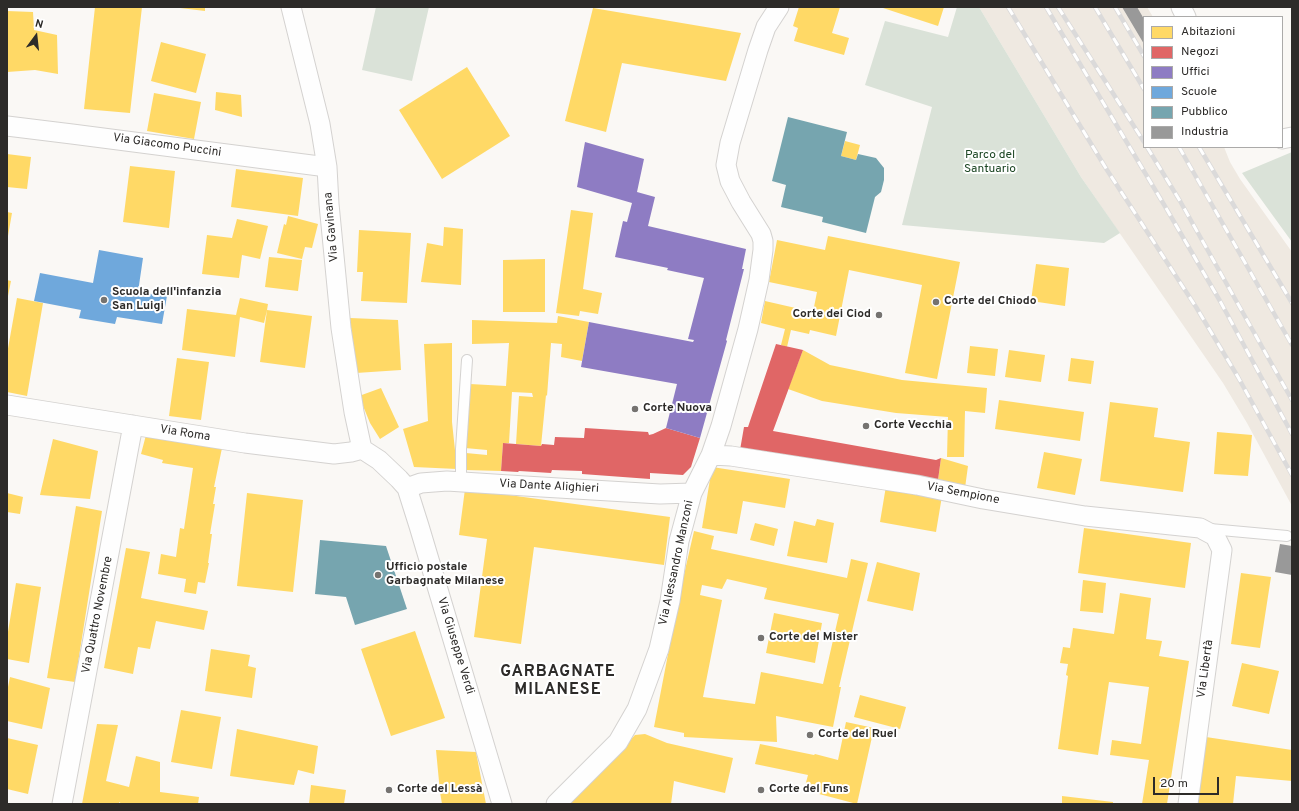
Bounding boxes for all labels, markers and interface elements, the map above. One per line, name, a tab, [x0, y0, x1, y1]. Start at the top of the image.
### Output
north arrow	[16, 16, 56, 56]
legend	[1143, 16, 1283, 148]
text: N	[33, 17, 45, 32]
text: Abitazioni	[1181, 24, 1235, 40]
text: Negozi	[1181, 44, 1219, 60]
text: Uffici	[1181, 64, 1209, 80]
text: Scuole	[1181, 84, 1217, 100]
text: Pubblico	[1181, 104, 1228, 120]
text: Industria	[1181, 124, 1228, 140]
street label: Via Giacomo Puccini	[112, 131, 222, 161]
park label: Parco del Santuario	[964, 149, 1016, 177]
street label: Via Gavinana	[322, 191, 342, 263]
place label: Scuola dell'infanzia San Luigi	[112, 286, 221, 314]
marker: Scuola dell'infanzia San Luigi	[99, 295, 109, 305]
place label: Corte del Chiodo	[944, 295, 1037, 309]
marker: Corte del Chiodo	[931, 297, 941, 307]
place label: Corte dei Ciod	[792, 308, 871, 322]
marker: Corte dei Ciod	[874, 310, 884, 320]
place label: Corte Nuova	[643, 402, 712, 416]
marker: Corte Nuova	[630, 404, 640, 414]
place label: Corte Vecchia	[874, 419, 952, 433]
marker: Corte Vecchia	[861, 421, 871, 431]
street label: Via Roma	[159, 423, 211, 445]
street label: Via Dante Alighieri	[499, 477, 599, 497]
street label: Via Sempione	[925, 480, 1001, 508]
street label: Via Alessandro Manzoni	[657, 499, 697, 627]
street label: Via Quattro Novembre	[80, 555, 116, 675]
place label: Ufficio postale Garbagnate Milanese	[386, 561, 504, 589]
marker: Ufficio postale Garbagnate Milanese	[373, 570, 383, 580]
street label: Via Giuseppe Verdi	[433, 596, 477, 696]
place label: Corte del Mister	[769, 631, 858, 645]
marker: Corte del Mister	[756, 633, 766, 643]
street label: Via Libertà	[1195, 639, 1217, 699]
district label: GARBAGNATE MILANESE	[500, 663, 616, 701]
place label: Corte del Ruel	[818, 728, 897, 742]
marker: Corte del Ruel	[805, 730, 815, 740]
scale bar	[1155, 769, 1221, 795]
text: 20 m	[1160, 776, 1188, 792]
place label: Corte del Lessà	[397, 783, 483, 797]
place label: Corte del Funs	[769, 783, 849, 797]
marker: Corte del Lessà	[384, 785, 394, 795]
marker: Corte del Funs	[756, 785, 766, 795]

